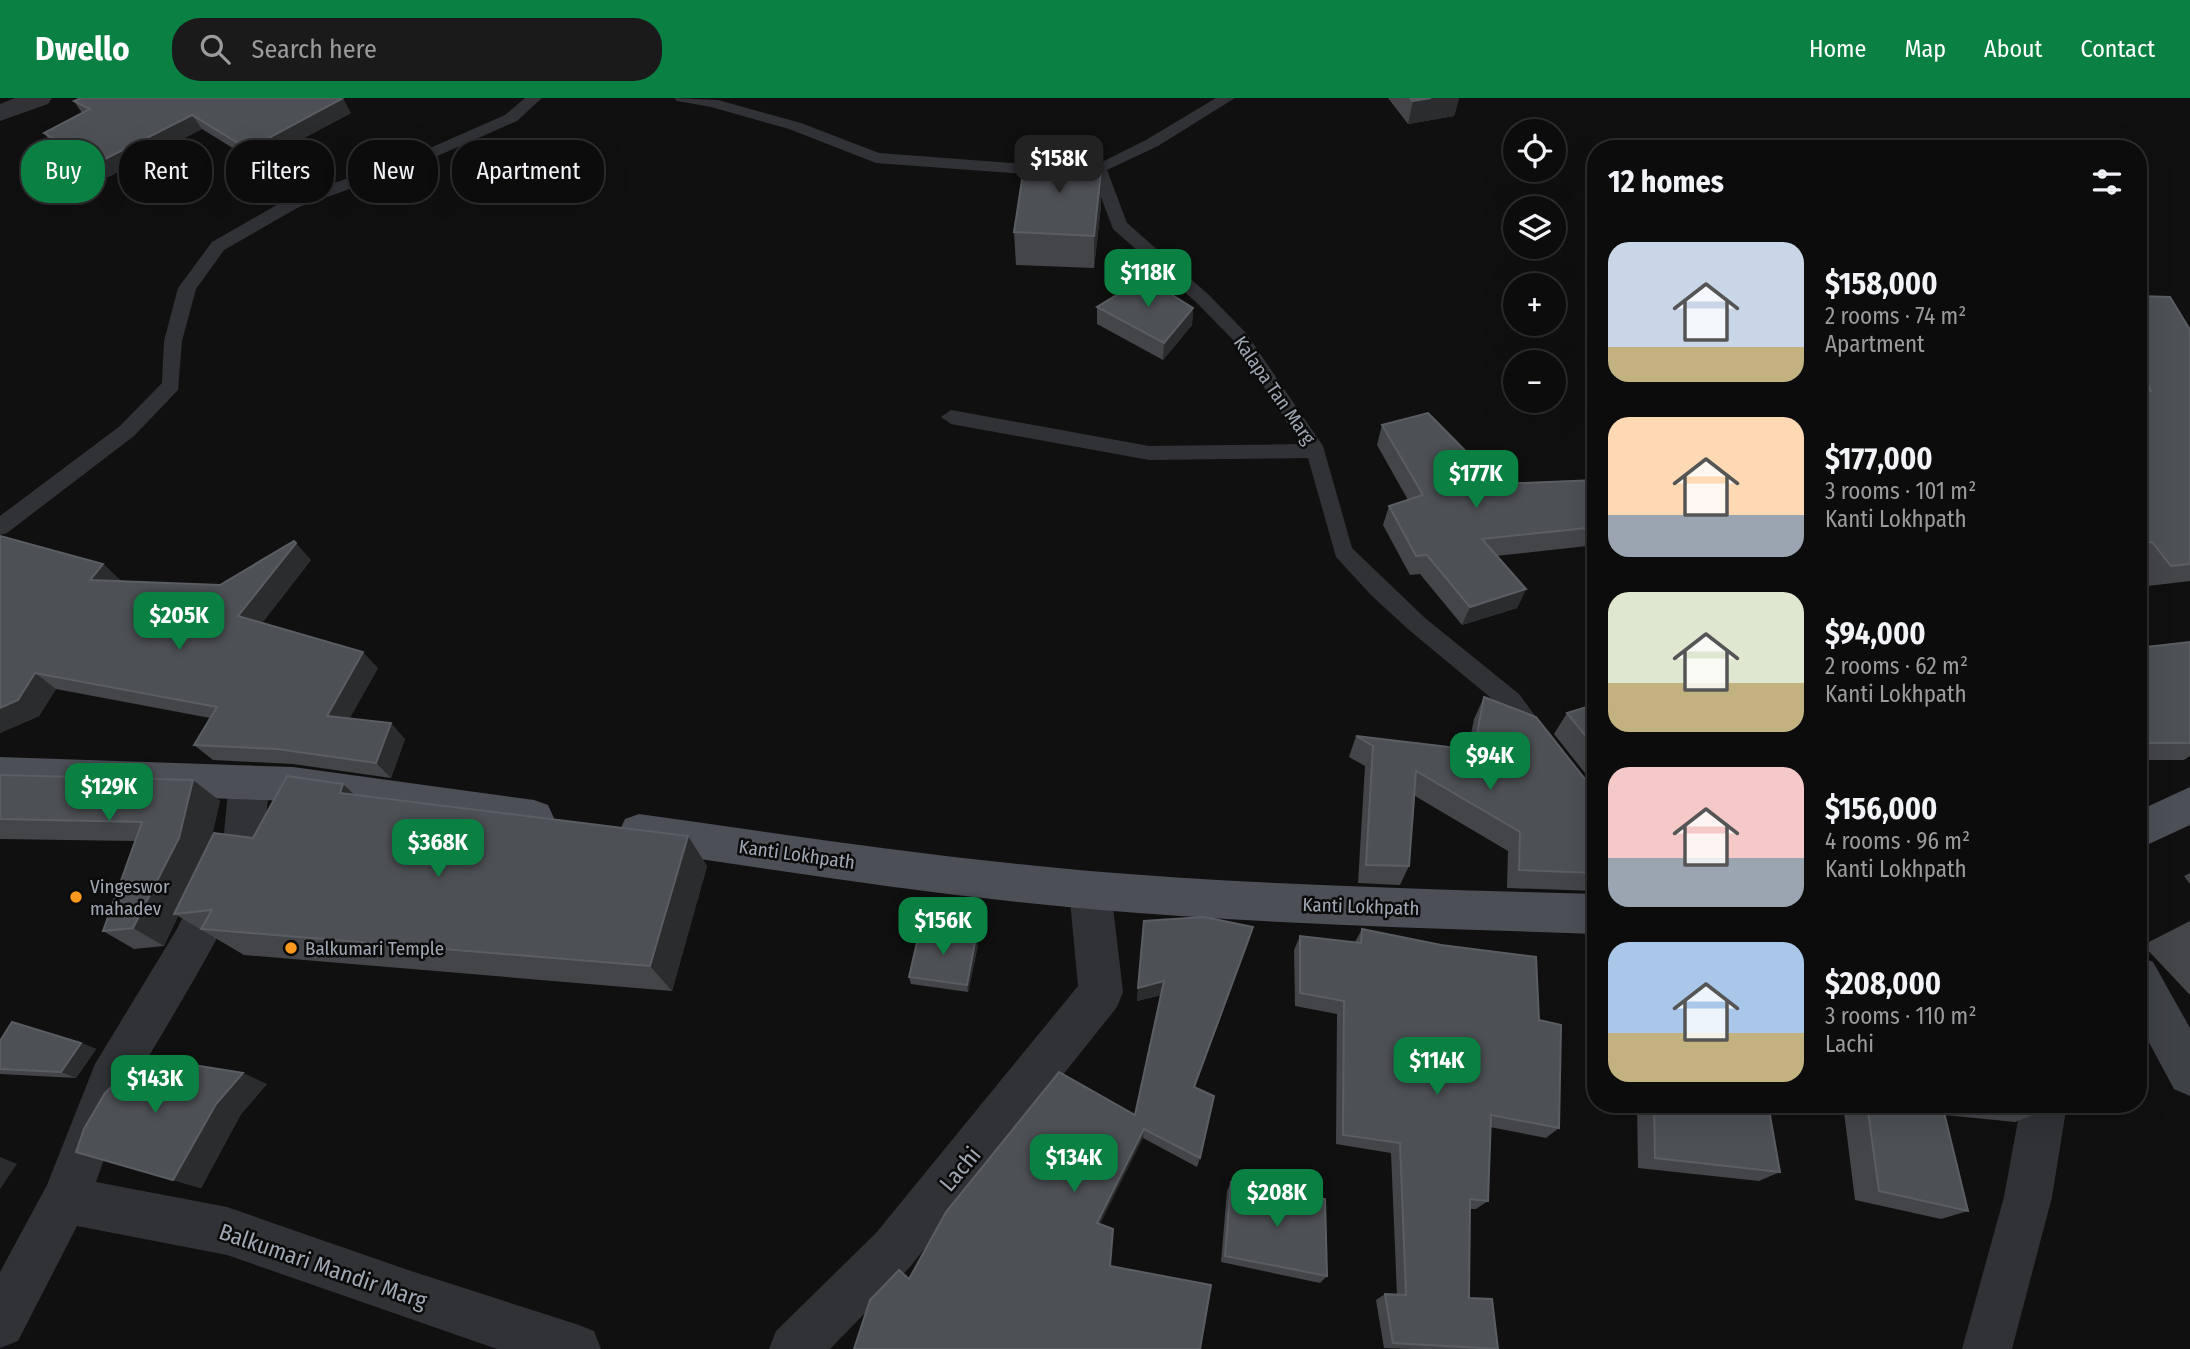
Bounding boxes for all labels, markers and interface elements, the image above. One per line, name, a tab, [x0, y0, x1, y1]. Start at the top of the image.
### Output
search box	[172, 18, 662, 81]
text: Dwello	[35, 29, 130, 69]
icon: search	[196, 30, 234, 68]
text: Search here	[252, 34, 377, 65]
text: Home	[1809, 35, 1866, 63]
text: Map	[1904, 35, 1946, 63]
text: About	[1984, 35, 2042, 63]
text: Contact	[2080, 35, 2155, 63]
map controls	[1503, 119, 1566, 413]
button: locate	[1503, 119, 1566, 182]
pin: $158K	[1010, 136, 1108, 195]
chip: Buy	[21, 140, 105, 203]
chip: Rent	[119, 140, 212, 203]
chip: Filters	[226, 140, 334, 203]
chip: New	[348, 140, 438, 203]
chip: Apartment	[452, 140, 604, 203]
text: $158K	[1030, 144, 1088, 172]
icon: filters	[2088, 163, 2126, 201]
text: 12 homes	[1608, 164, 1724, 200]
button: layers	[1503, 196, 1566, 259]
pin: $118K	[1099, 250, 1197, 309]
text: $118K	[1120, 258, 1176, 286]
text: $158,000	[1825, 266, 1938, 302]
icon: home	[1664, 270, 1748, 354]
button: +	[1503, 273, 1566, 336]
text: 2 rooms · 74 m²	[1825, 302, 1966, 330]
text: Apartment	[1825, 330, 1925, 358]
street label: Kalapa Tan Marg	[1229, 332, 1320, 449]
button: −	[1503, 350, 1566, 413]
text: $177,000	[1825, 441, 1933, 477]
icon: home	[1664, 445, 1748, 529]
pin: $177K	[1427, 450, 1525, 510]
text: $177K	[1449, 459, 1503, 487]
text: 3 rooms · 101 m²	[1825, 477, 1976, 505]
text: Kanti Lokhpath	[1825, 505, 1967, 533]
pin: $205K	[130, 592, 228, 652]
text: $205K	[149, 601, 209, 629]
text: $94,000	[1825, 616, 1926, 652]
icon: home	[1664, 620, 1748, 704]
text: 2 rooms · 62 m²	[1825, 652, 1968, 680]
text: Kanti Lokhpath	[1825, 680, 1967, 708]
pin: $94K	[1449, 732, 1531, 792]
text: $94K	[1466, 741, 1514, 769]
pin: $129K	[60, 764, 158, 823]
text: $129K	[81, 772, 137, 800]
text: $156,000	[1825, 791, 1937, 827]
icon: home	[1664, 795, 1748, 879]
pin: $368K	[389, 820, 487, 879]
text: 4 rooms · 96 m²	[1825, 827, 1970, 855]
text: $368K	[408, 828, 468, 856]
street label: Kanti Lokhpath	[737, 835, 856, 874]
text: Kanti Lokhpath	[1825, 855, 1967, 883]
place label: Vingeswor mahadev	[90, 875, 170, 920]
marker: Vingeswor mahadev	[68, 889, 84, 905]
street label: Kanti Lokhpath	[1302, 893, 1420, 920]
pin: $156K	[894, 898, 992, 957]
text: $156K	[914, 906, 972, 934]
place label: Balkumari Temple	[305, 937, 444, 960]
marker: Balkumari Temple	[283, 940, 299, 956]
text: $208,000	[1825, 966, 1941, 1002]
icon: home	[1664, 970, 1748, 1054]
text: 3 rooms · 110 m²	[1825, 1002, 1976, 1030]
text: Lachi	[1825, 1030, 1874, 1058]
pin: $114K	[1388, 1038, 1486, 1097]
text: $114K	[1410, 1046, 1464, 1074]
pin: $143K	[106, 1056, 204, 1115]
text: $143K	[127, 1064, 183, 1092]
pin: $134K	[1025, 1134, 1123, 1194]
street label: Lachi	[934, 1141, 986, 1197]
text: $134K	[1046, 1143, 1102, 1171]
pin: $208K	[1228, 1170, 1326, 1229]
text: $208K	[1247, 1178, 1307, 1206]
street label: Balkumari Mandir Marg	[215, 1217, 431, 1315]

